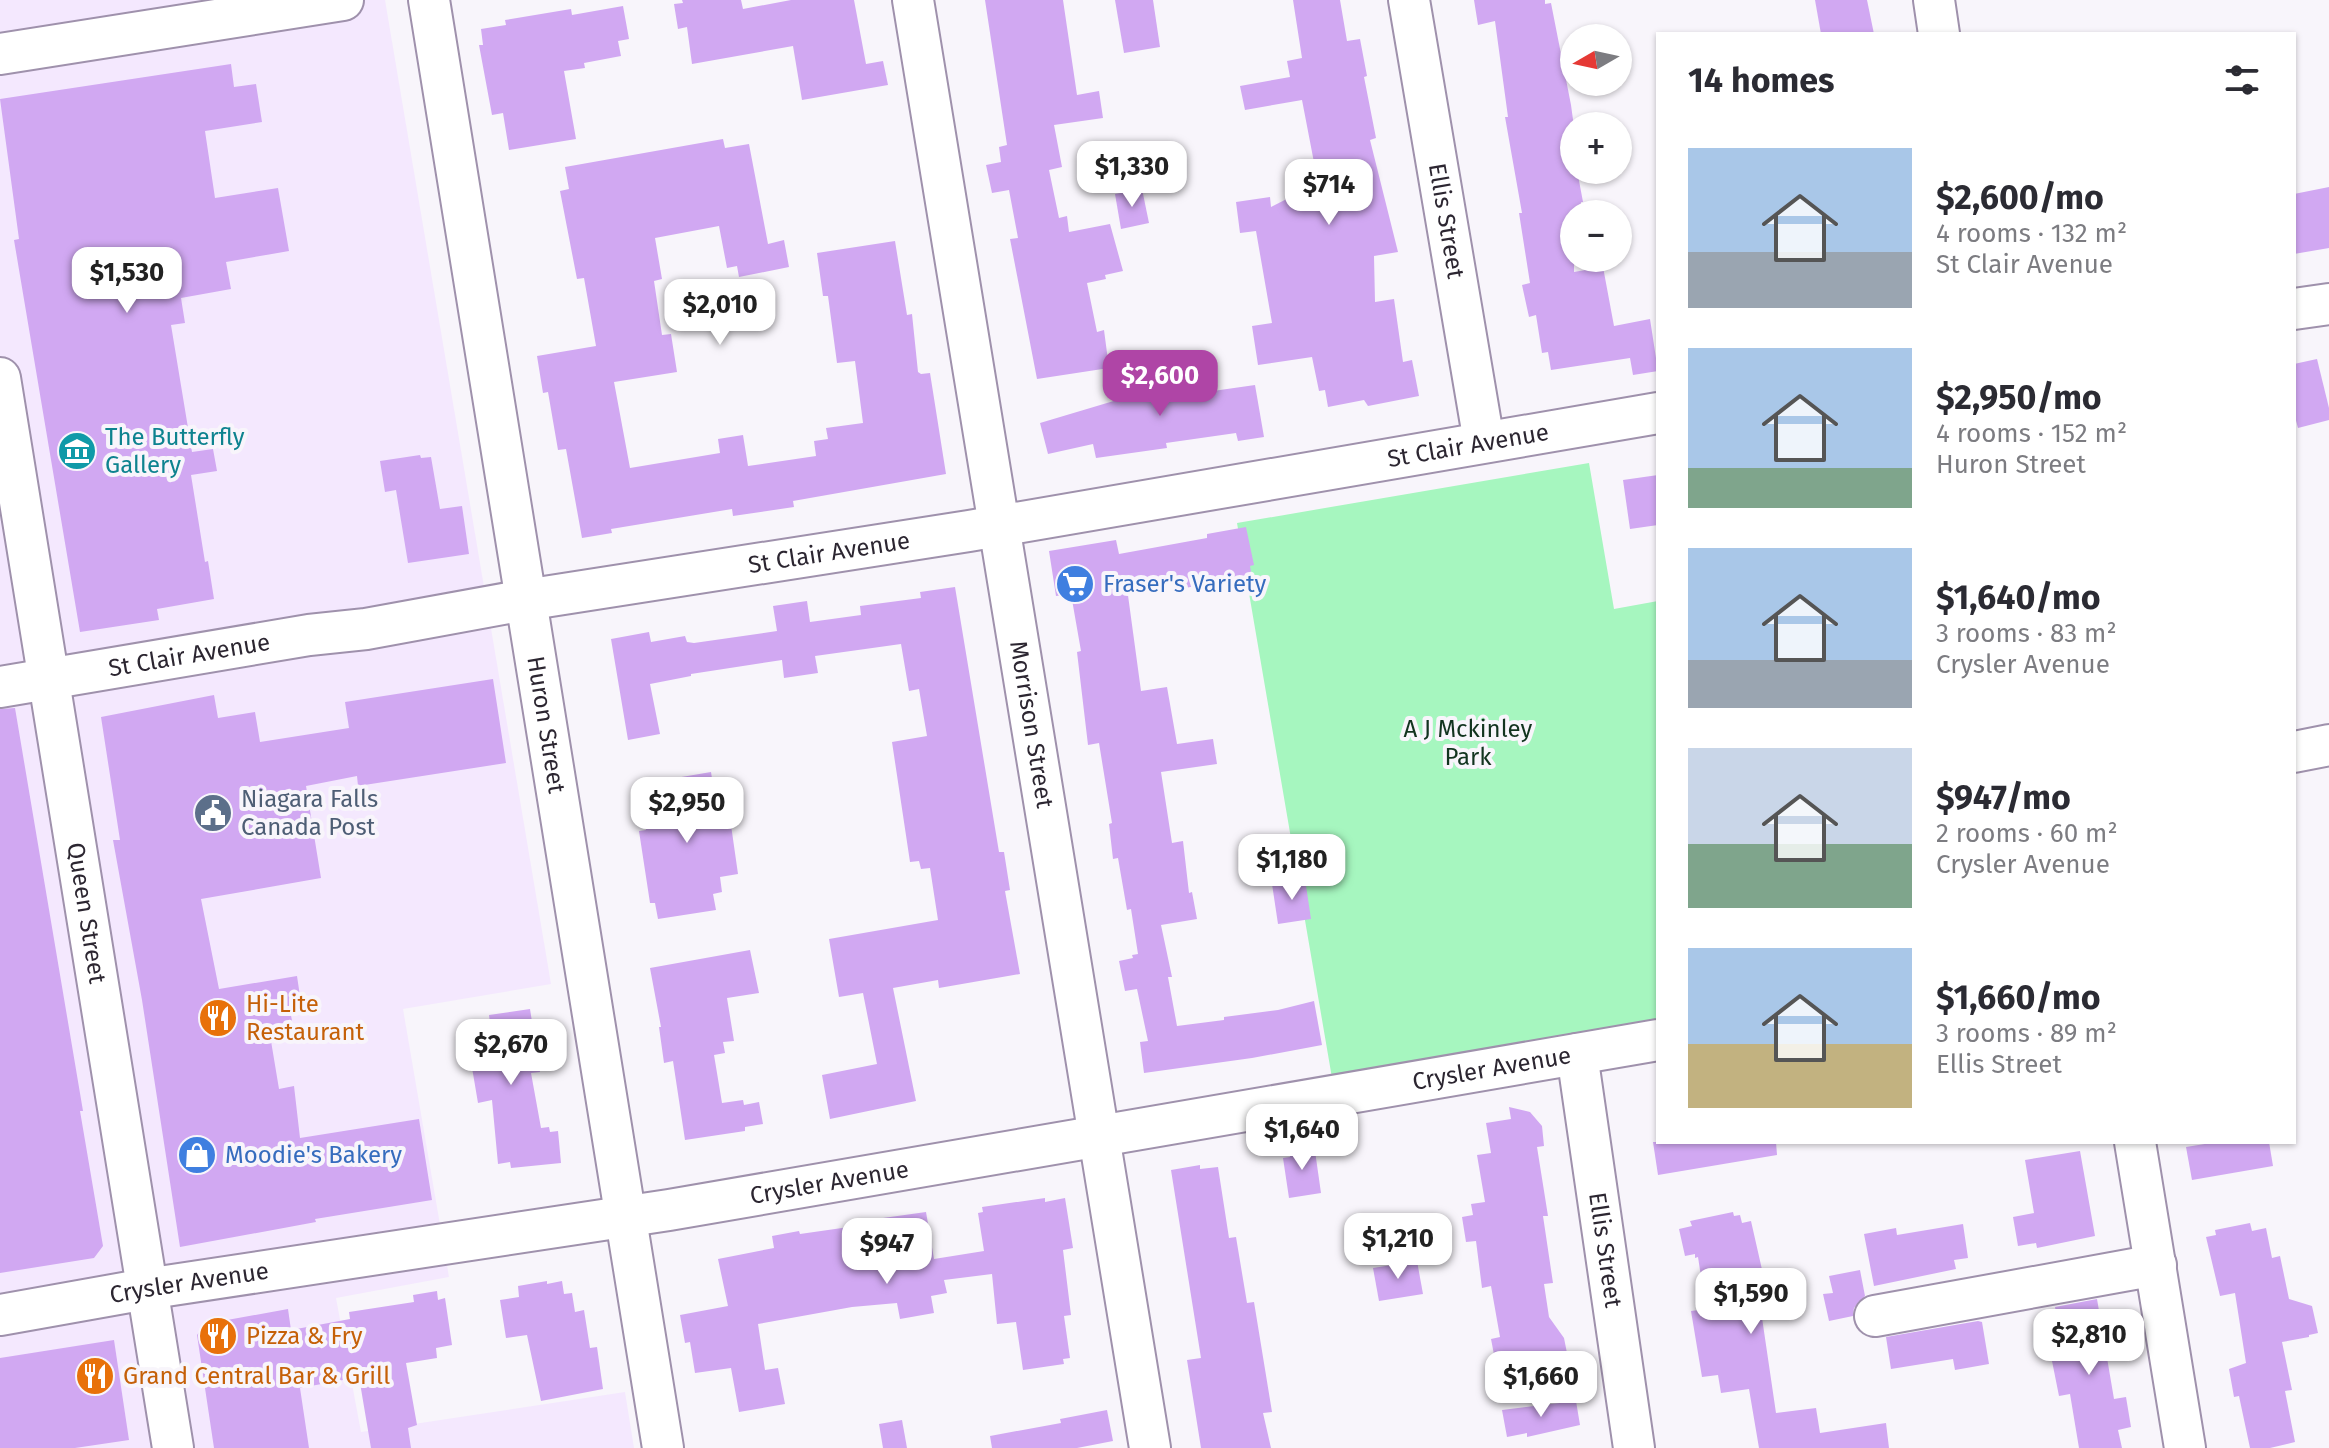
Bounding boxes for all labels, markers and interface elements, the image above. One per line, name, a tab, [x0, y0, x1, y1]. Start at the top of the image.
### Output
north arrow	[1560, 24, 1632, 96]
map controls	[1560, 24, 1632, 272]
icon: filters	[2220, 58, 2264, 102]
text: 14 homes	[1688, 60, 1834, 101]
button: +	[1560, 112, 1632, 184]
pin: $1,330	[1067, 141, 1197, 209]
text: $1,330	[1095, 151, 1169, 182]
pin: $714	[1282, 159, 1376, 227]
street label: Ellis Street	[1423, 161, 1470, 281]
text: $714	[1303, 169, 1355, 200]
text: $2,600/mo	[1936, 177, 2104, 218]
icon: home	[1752, 180, 1848, 276]
button: −	[1560, 200, 1632, 272]
text: 4 rooms · 132 m²	[1936, 218, 2127, 249]
pin: $1,530	[62, 247, 192, 315]
text: St Clair Avenue	[1936, 249, 2113, 280]
text: $1,530	[90, 257, 164, 288]
pin: $2,010	[655, 279, 785, 347]
text: $2,010	[682, 289, 758, 320]
pin: $2,600	[1095, 350, 1225, 418]
text: $2,600	[1121, 360, 1199, 391]
text: $2,950/mo	[1936, 377, 2102, 418]
icon: home	[1752, 380, 1848, 476]
street label: St Clair Avenue	[1385, 418, 1551, 473]
text: 4 rooms · 152 m²	[1936, 418, 2127, 449]
place label: The Butterfly Gallery	[105, 423, 245, 479]
museum icon: The Butterfly Gallery	[56, 430, 98, 472]
text: Huron Street	[1936, 449, 2086, 480]
street label: St Clair Avenue	[746, 526, 912, 579]
supermarket icon: Fraser's Variety	[1054, 563, 1096, 605]
place label: Fraser's Variety	[1103, 570, 1267, 598]
text: $1,640/mo	[1936, 577, 2101, 618]
icon: home	[1752, 580, 1848, 676]
text: 3 rooms · 83 m²	[1936, 618, 2117, 649]
street label: St Clair Avenue	[106, 628, 272, 683]
street label: Morrison Street	[1004, 639, 1059, 810]
text: Crysler Avenue	[1936, 649, 2110, 680]
street label: Huron Street	[521, 654, 571, 796]
park label: A J Mckinley Park	[1404, 715, 1533, 771]
pin: $2,950	[622, 777, 752, 845]
text: $947/mo	[1936, 777, 2071, 818]
icon: home	[1752, 780, 1848, 876]
place label: Niagara Falls Canada Post	[241, 785, 378, 841]
text: $2,950	[649, 787, 725, 818]
public building icon: Niagara Falls Canada Post	[192, 792, 234, 834]
text: 2 rooms · 60 m²	[1936, 818, 2118, 849]
pin: $1,180	[1227, 834, 1357, 902]
street label: Queen Street	[61, 841, 112, 986]
text: $1,180	[1256, 844, 1328, 875]
text: Crysler Avenue	[1936, 849, 2110, 880]
text: $1,660/mo	[1936, 977, 2101, 1018]
icon: home	[1752, 980, 1848, 1076]
place label: Hi-Lite Restaurant	[246, 990, 365, 1046]
restaurant icon: Hi-Lite Restaurant	[197, 997, 239, 1039]
text: 3 rooms · 89 m²	[1936, 1018, 2117, 1049]
pin: $2,670	[446, 1019, 576, 1087]
text: $2,670	[474, 1029, 548, 1060]
street label: Crysler Avenue	[1410, 1041, 1573, 1096]
text: Ellis Street	[1936, 1049, 2062, 1080]
pin: $1,640	[1237, 1104, 1367, 1172]
text: $1,640	[1264, 1114, 1340, 1145]
shop icon: Moodie's Bakery	[176, 1134, 218, 1176]
place label: Moodie's Bakery	[225, 1141, 402, 1169]
street label: Crysler Avenue	[748, 1155, 911, 1210]
street label: Ellis Street	[1583, 1190, 1628, 1310]
pin: $1,210	[1333, 1213, 1463, 1281]
pin: $947	[840, 1218, 934, 1286]
text: $1,210	[1362, 1223, 1434, 1254]
text: $947	[860, 1228, 914, 1259]
street label: Crysler Avenue	[108, 1257, 271, 1309]
pin: $1,590	[1686, 1268, 1816, 1336]
text: $1,590	[1713, 1278, 1789, 1309]
pin: $2,810	[2024, 1309, 2154, 1377]
restaurant icon: Pizza & Fry	[197, 1315, 239, 1357]
text: $2,810	[2051, 1319, 2127, 1350]
place label: Pizza & Fry	[246, 1322, 363, 1350]
pin: $1,660	[1476, 1351, 1606, 1419]
restaurant icon: Grand Central Bar & Grill	[74, 1355, 116, 1397]
text: $1,660	[1503, 1361, 1579, 1392]
place label: Grand Central Bar & Grill	[123, 1362, 390, 1390]

